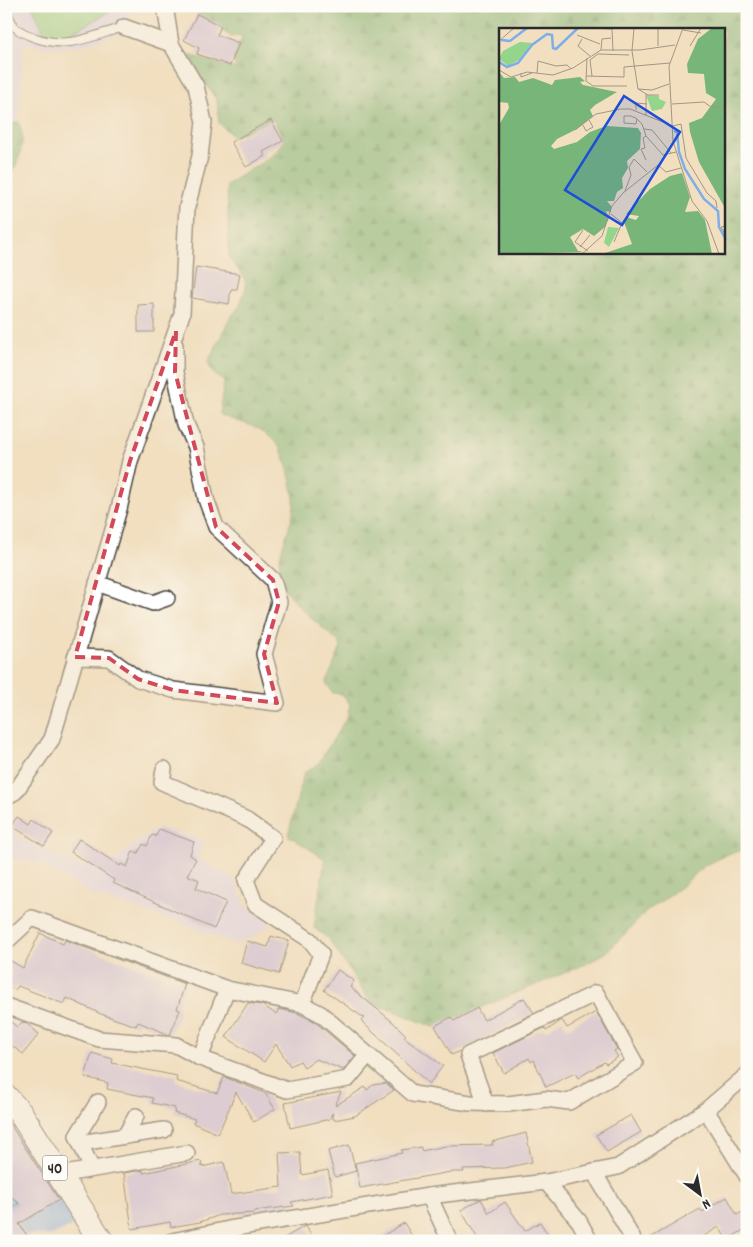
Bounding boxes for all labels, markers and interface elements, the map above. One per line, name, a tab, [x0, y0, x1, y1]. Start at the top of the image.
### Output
inset map	[499, 28, 726, 254]
road number: 40	[42, 1156, 68, 1180]
north arrow	[676, 1170, 726, 1220]
text: N	[698, 1193, 714, 1214]

